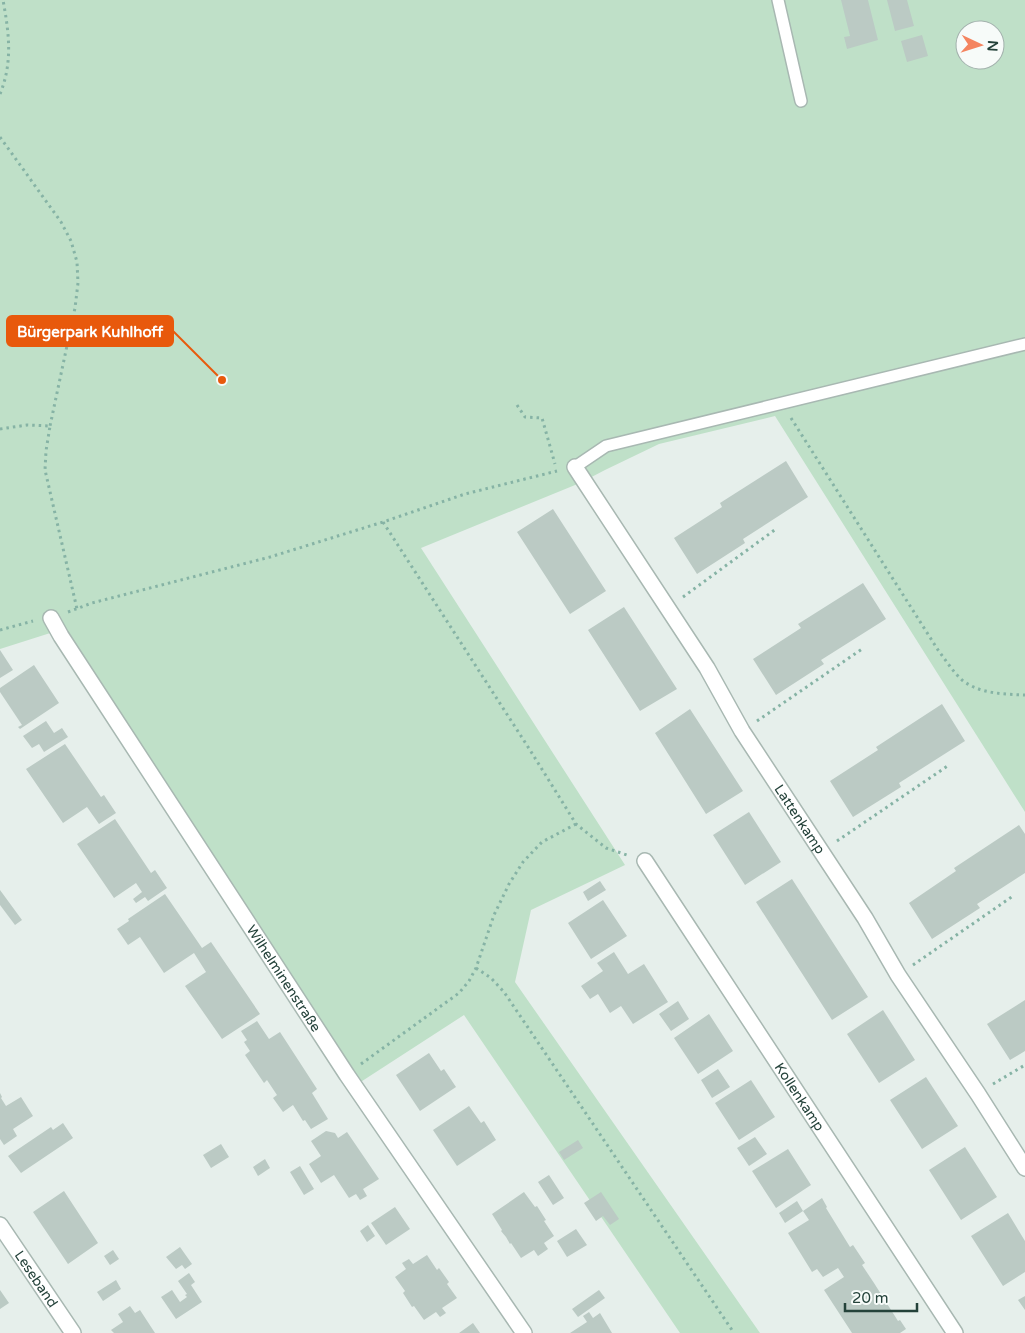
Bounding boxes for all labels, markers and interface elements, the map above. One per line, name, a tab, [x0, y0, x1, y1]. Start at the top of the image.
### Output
north arrow	[955, 20, 1005, 70]
text: N	[984, 40, 1001, 52]
callout: Bürgerpark Kuhlhoff	[7, 316, 173, 346]
text: Bürgerpark Kuhlhoff	[17, 323, 163, 342]
street label: Lattenkamp	[770, 781, 829, 858]
street label: Wilhelminenstraße	[243, 922, 325, 1035]
street label: Kollenkamp	[771, 1060, 828, 1135]
street label: Leseband	[11, 1248, 61, 1311]
scale bar	[845, 1280, 918, 1312]
text: 20 m	[852, 1289, 889, 1307]

